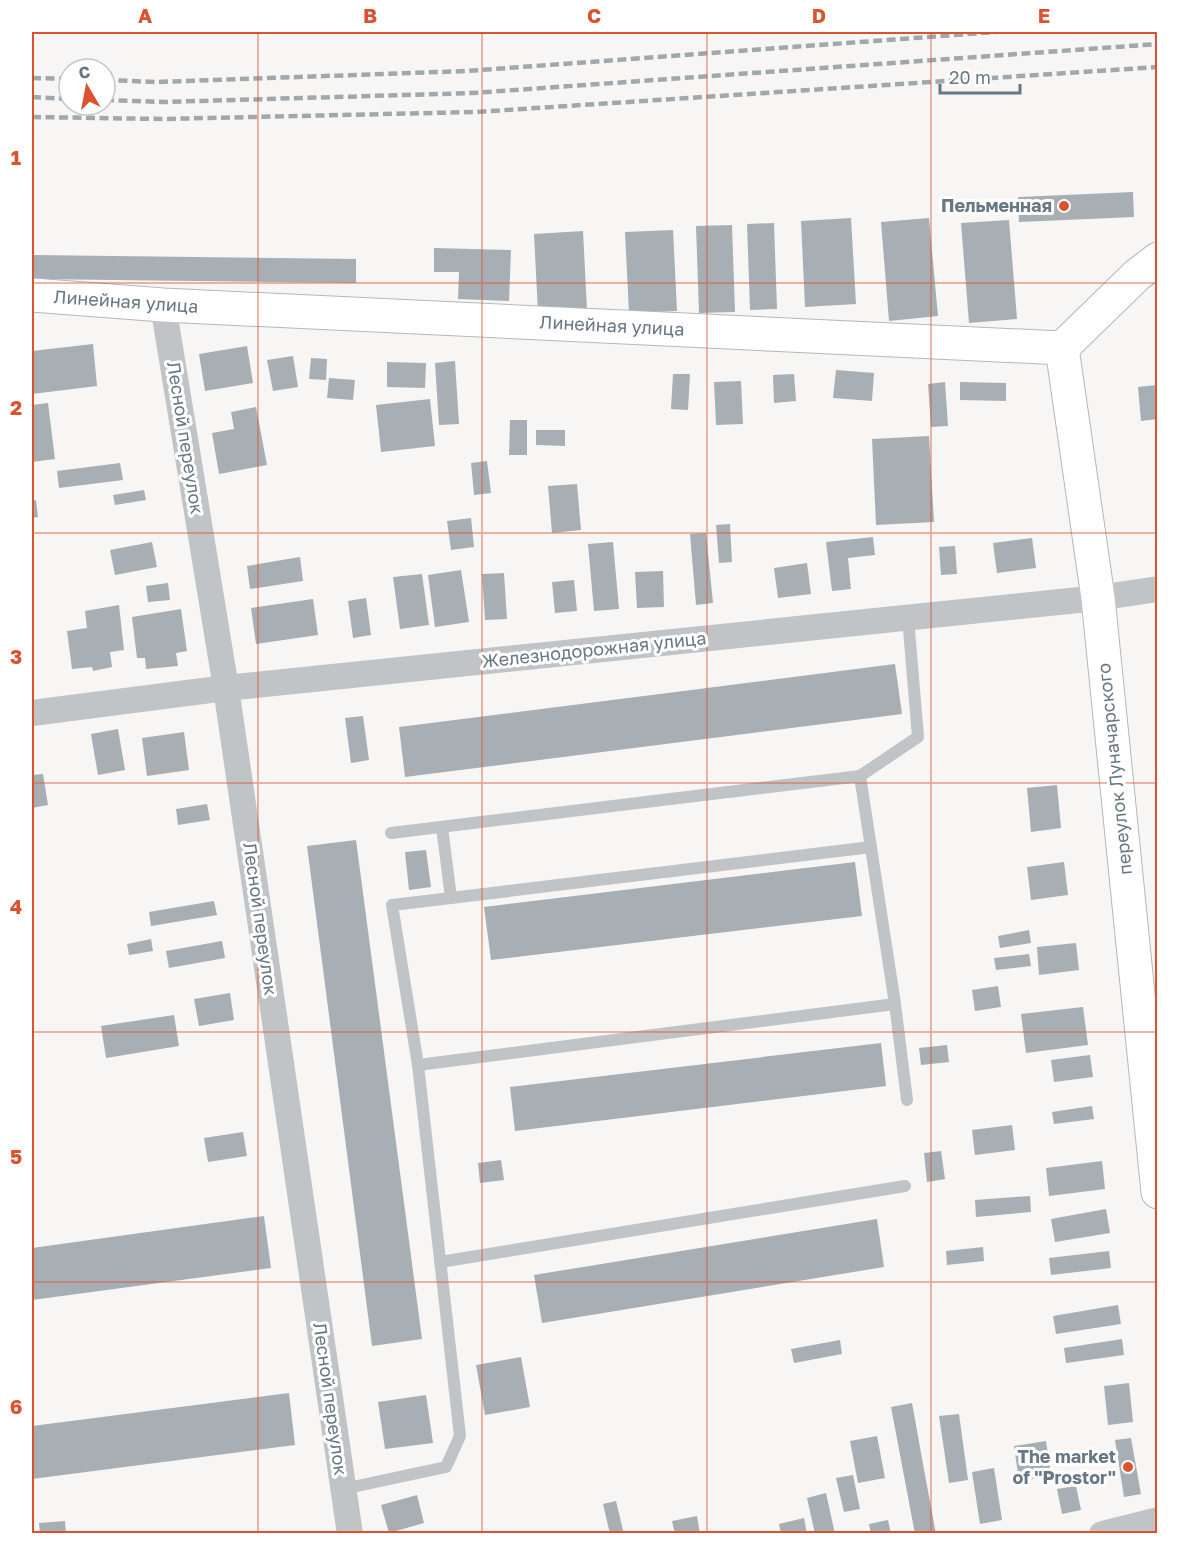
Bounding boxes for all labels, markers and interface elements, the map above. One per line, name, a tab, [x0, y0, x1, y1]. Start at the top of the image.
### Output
text: A	[138, 3, 152, 27]
text: B	[363, 3, 377, 27]
text: C	[587, 3, 601, 27]
text: D	[812, 3, 826, 27]
text: E	[1038, 3, 1050, 27]
north arrow	[57, 57, 117, 117]
scale bar	[940, 57, 1020, 95]
text: С	[77, 61, 92, 83]
text: 20 m	[949, 66, 991, 88]
text: 1	[11, 145, 21, 169]
place label: Пельменная	[941, 194, 1052, 216]
marker: Пельменная	[1057, 199, 1071, 213]
street label: Линейная улица	[53, 285, 199, 317]
street label: Линейная улица	[539, 310, 685, 340]
street label: Лесной переулок	[163, 360, 209, 516]
text: 2	[10, 395, 22, 419]
street label: Железнодорожная улица	[481, 626, 707, 672]
text: 3	[10, 644, 22, 668]
street label: переулок Луначарского	[1092, 662, 1136, 876]
street label: Лесной переулок	[239, 841, 283, 997]
text: 4	[10, 894, 22, 918]
text: 5	[10, 1144, 22, 1168]
street label: Лесной переулок	[309, 1321, 353, 1477]
text: 6	[10, 1394, 22, 1418]
place label: The market of "Prostor"	[1012, 1445, 1116, 1488]
marker: The market of "Prostor"	[1121, 1460, 1135, 1474]

